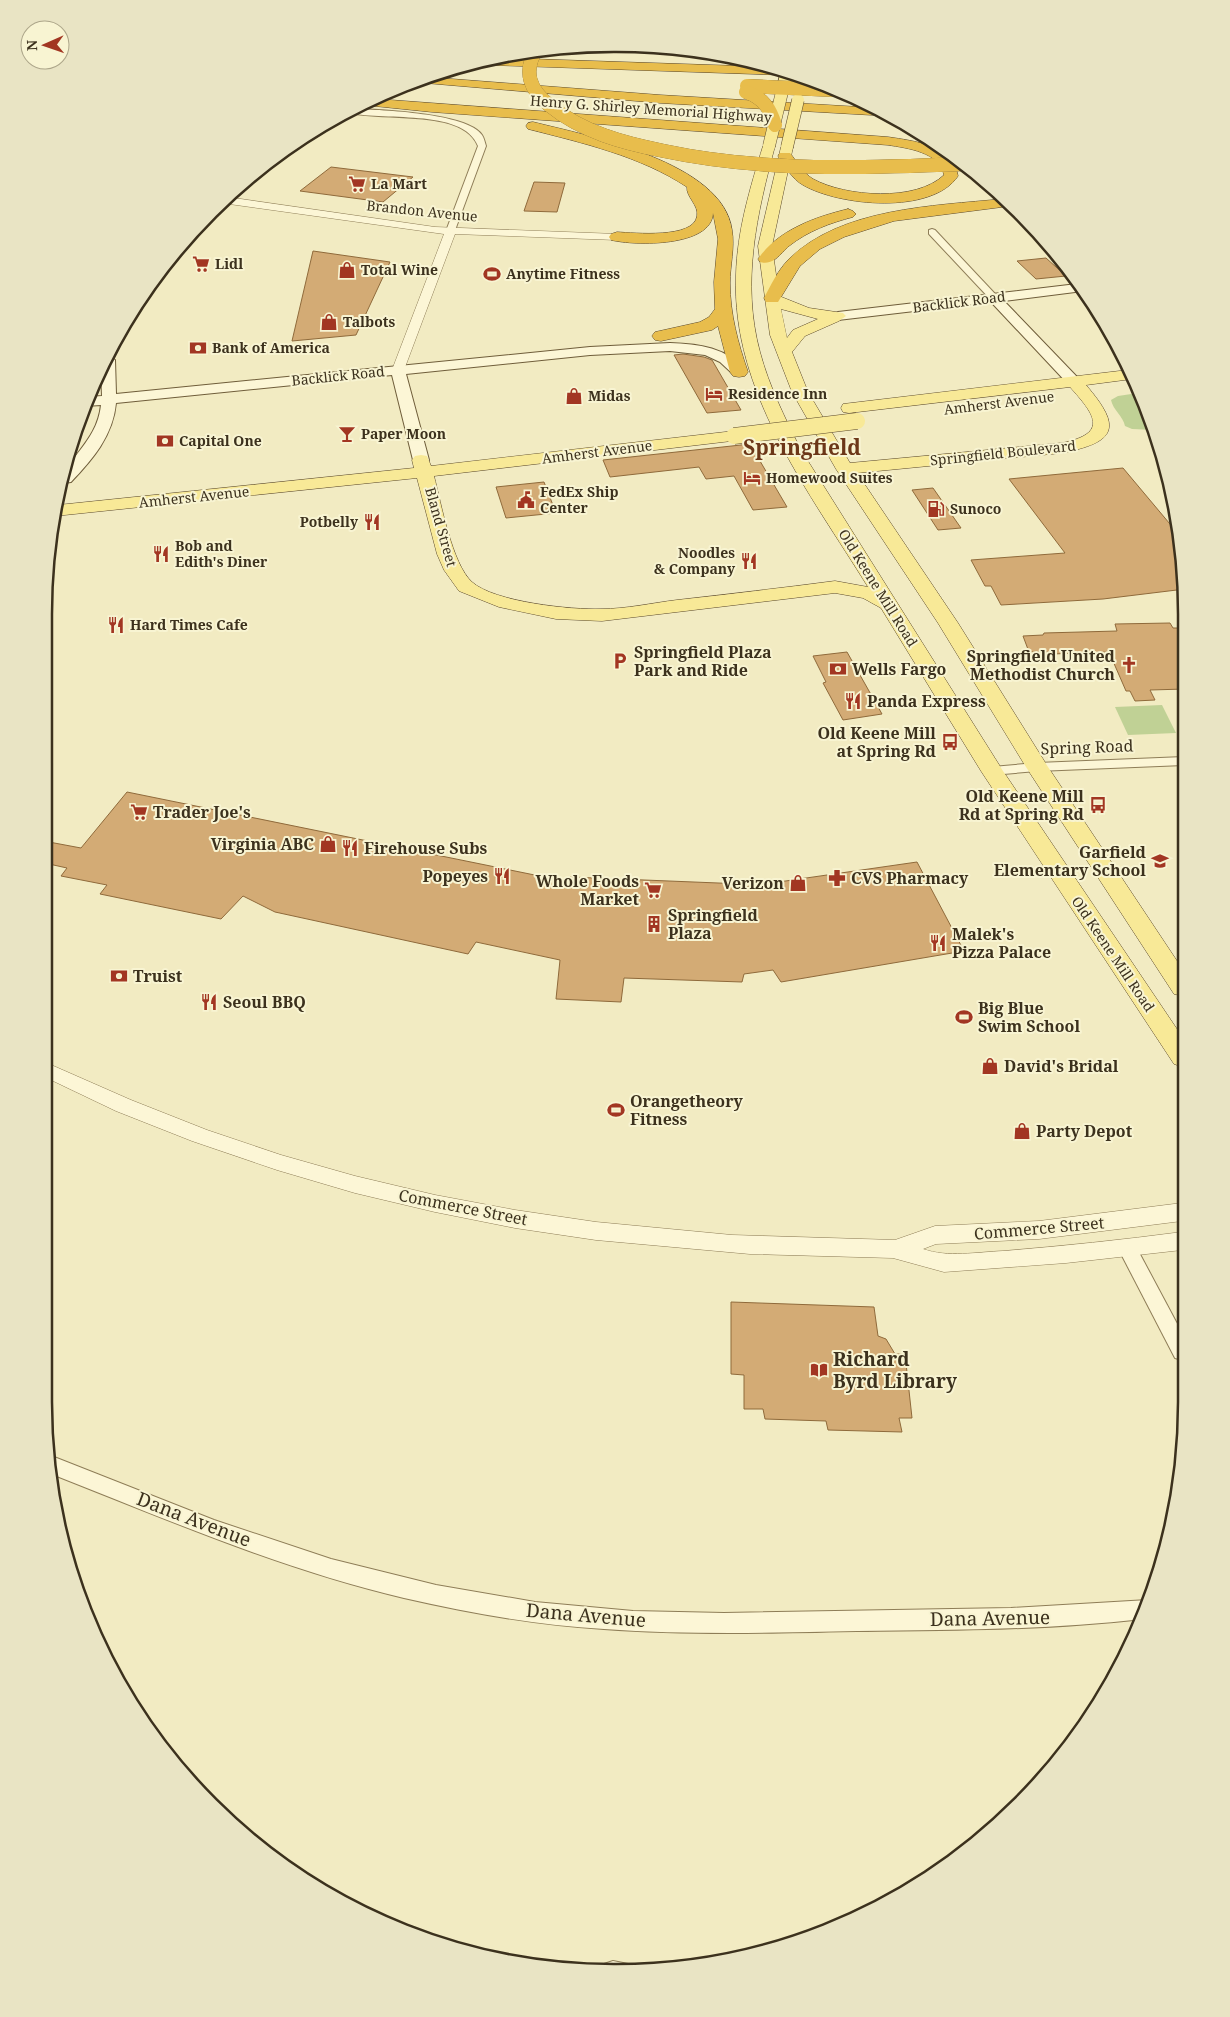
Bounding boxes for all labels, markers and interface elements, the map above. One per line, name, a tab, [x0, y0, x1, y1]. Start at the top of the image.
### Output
north arrow	[20, 20, 70, 70]
text: N	[22, 40, 41, 51]
street label: Henry G. Shirley Memorial Highway	[530, 91, 773, 126]
supermarket icon: La Mart	[347, 174, 367, 194]
place label: La Mart	[371, 174, 427, 193]
street label: Brandon Avenue	[365, 195, 479, 226]
supermarket icon: Lidl	[191, 254, 211, 274]
place label: Lidl	[215, 254, 243, 273]
shop icon: Total Wine	[337, 260, 357, 280]
place label: Total Wine	[361, 260, 438, 279]
sports icon: Anytime Fitness	[482, 264, 502, 284]
place label: Anytime Fitness	[506, 264, 620, 283]
street label: Backlick Road	[911, 286, 1007, 317]
shop icon: Talbots	[319, 312, 339, 332]
place label: Talbots	[343, 312, 395, 331]
bank icon: Bank of America	[188, 338, 208, 358]
place label: Bank of America	[212, 338, 330, 357]
street label: Backlick Road	[291, 361, 386, 390]
hotel icon: Residence Inn	[704, 384, 724, 404]
place label: Residence Inn	[728, 384, 827, 403]
shop icon: Midas	[564, 386, 584, 406]
place label: Midas	[588, 386, 631, 405]
street label: Amherst Avenue	[943, 386, 1055, 419]
bar icon: Paper Moon	[337, 424, 357, 444]
place label: Paper Moon	[361, 424, 446, 443]
bank icon: Capital One	[155, 431, 175, 451]
place label: Capital One	[179, 431, 262, 450]
district label: Springfield	[743, 433, 861, 461]
street label: Amherst Avenue	[541, 435, 653, 468]
street label: Springfield Boulevard	[929, 435, 1077, 470]
hotel icon: Homewood Suites	[742, 468, 762, 488]
place label: Homewood Suites	[766, 468, 893, 487]
street label: Amherst Avenue	[138, 481, 250, 512]
place label: FedEx Ship Center	[540, 482, 618, 517]
street label: Bland Street	[421, 485, 462, 569]
public building icon: FedEx Ship Center	[516, 490, 536, 510]
fuel station icon: Sunoco	[926, 499, 946, 519]
place label: Sunoco	[950, 499, 1001, 518]
place label: Potbelly	[300, 512, 359, 531]
restaurant icon: Potbelly	[362, 512, 382, 532]
street label: Old Keene Mill Road	[835, 525, 923, 650]
place label: Bob and Edith's Diner	[175, 536, 268, 571]
place label: Noodles & Company	[654, 543, 736, 578]
restaurant icon: Bob and Edith's Diner	[151, 544, 171, 564]
restaurant icon: Noodles & Company	[739, 551, 759, 571]
restaurant icon: Hard Times Cafe	[106, 615, 126, 635]
place label: Hard Times Cafe	[130, 615, 248, 634]
place label: Springfield Plaza Park and Ride	[634, 641, 772, 681]
place label: Springfield United Methodist Church	[967, 645, 1116, 685]
parking icon: Springfield Plaza Park and Ride	[610, 651, 630, 671]
church icon: Springfield United Methodist Church	[1119, 655, 1139, 675]
place label: Wells Fargo	[852, 658, 947, 680]
bank icon: Wells Fargo	[828, 659, 848, 679]
place label: Panda Express	[867, 690, 986, 712]
restaurant icon: Panda Express	[843, 691, 863, 711]
place label: Old Keene Mill at Spring Rd	[817, 722, 937, 762]
bus stop icon: Old Keene Mill at Spring Rd	[940, 732, 960, 752]
street label: Spring Road	[1040, 734, 1134, 760]
place label: Old Keene Mill Rd at Spring Rd	[959, 785, 1085, 825]
bus stop icon: Old Keene Mill Rd at Spring Rd	[1088, 795, 1108, 815]
place label: Trader Joe's	[153, 801, 251, 823]
supermarket icon: Trader Joe's	[129, 802, 149, 822]
place label: Virginia ABC	[211, 833, 314, 855]
shop icon: Virginia ABC	[318, 834, 338, 854]
place label: Firehouse Subs	[364, 837, 488, 859]
restaurant icon: Firehouse Subs	[340, 838, 360, 858]
place label: Garfield Elementary School	[994, 841, 1147, 881]
school or university icon: Garfield Elementary School	[1150, 851, 1170, 871]
place label: Popeyes	[422, 865, 488, 887]
restaurant icon: Popeyes	[492, 866, 512, 886]
place label: CVS Pharmacy	[851, 867, 969, 889]
pharmacy icon: CVS Pharmacy	[827, 868, 847, 888]
place label: Whole Foods Market	[535, 870, 640, 910]
place label: Verizon	[722, 872, 784, 894]
shop icon: Verizon	[788, 873, 808, 893]
supermarket icon: Whole Foods Market	[643, 880, 663, 900]
street label: Old Keene Mill Road	[1068, 892, 1159, 1015]
place label: Springfield Plaza	[668, 904, 759, 944]
building icon: Springfield Plaza	[644, 914, 664, 934]
place label: Malek's Pizza Palace	[952, 923, 1051, 963]
restaurant icon: Malek's Pizza Palace	[928, 933, 948, 953]
place label: Truist	[133, 965, 183, 987]
bank icon: Truist	[109, 966, 129, 986]
place label: Seoul BBQ	[223, 991, 306, 1013]
restaurant icon: Seoul BBQ	[199, 992, 219, 1012]
place label: Big Blue Swim School	[978, 997, 1080, 1037]
sports icon: Big Blue Swim School	[954, 1007, 974, 1027]
place label: David's Bridal	[1004, 1055, 1119, 1077]
shop icon: David's Bridal	[980, 1056, 1000, 1076]
place label: Orangetheory Fitness	[630, 1090, 744, 1130]
sports icon: Orangetheory Fitness	[606, 1100, 626, 1120]
place label: Party Depot	[1036, 1120, 1133, 1142]
shop icon: Party Depot	[1012, 1121, 1032, 1141]
street label: Commerce Street	[397, 1184, 530, 1230]
street label: Commerce Street	[973, 1211, 1105, 1245]
place label: Richard Byrd Library	[833, 1346, 957, 1394]
library icon: Richard Byrd Library	[809, 1360, 829, 1380]
street label: Dana Avenue	[133, 1485, 255, 1553]
street label: Dana Avenue	[525, 1597, 647, 1633]
street label: Dana Avenue	[930, 1604, 1050, 1632]

